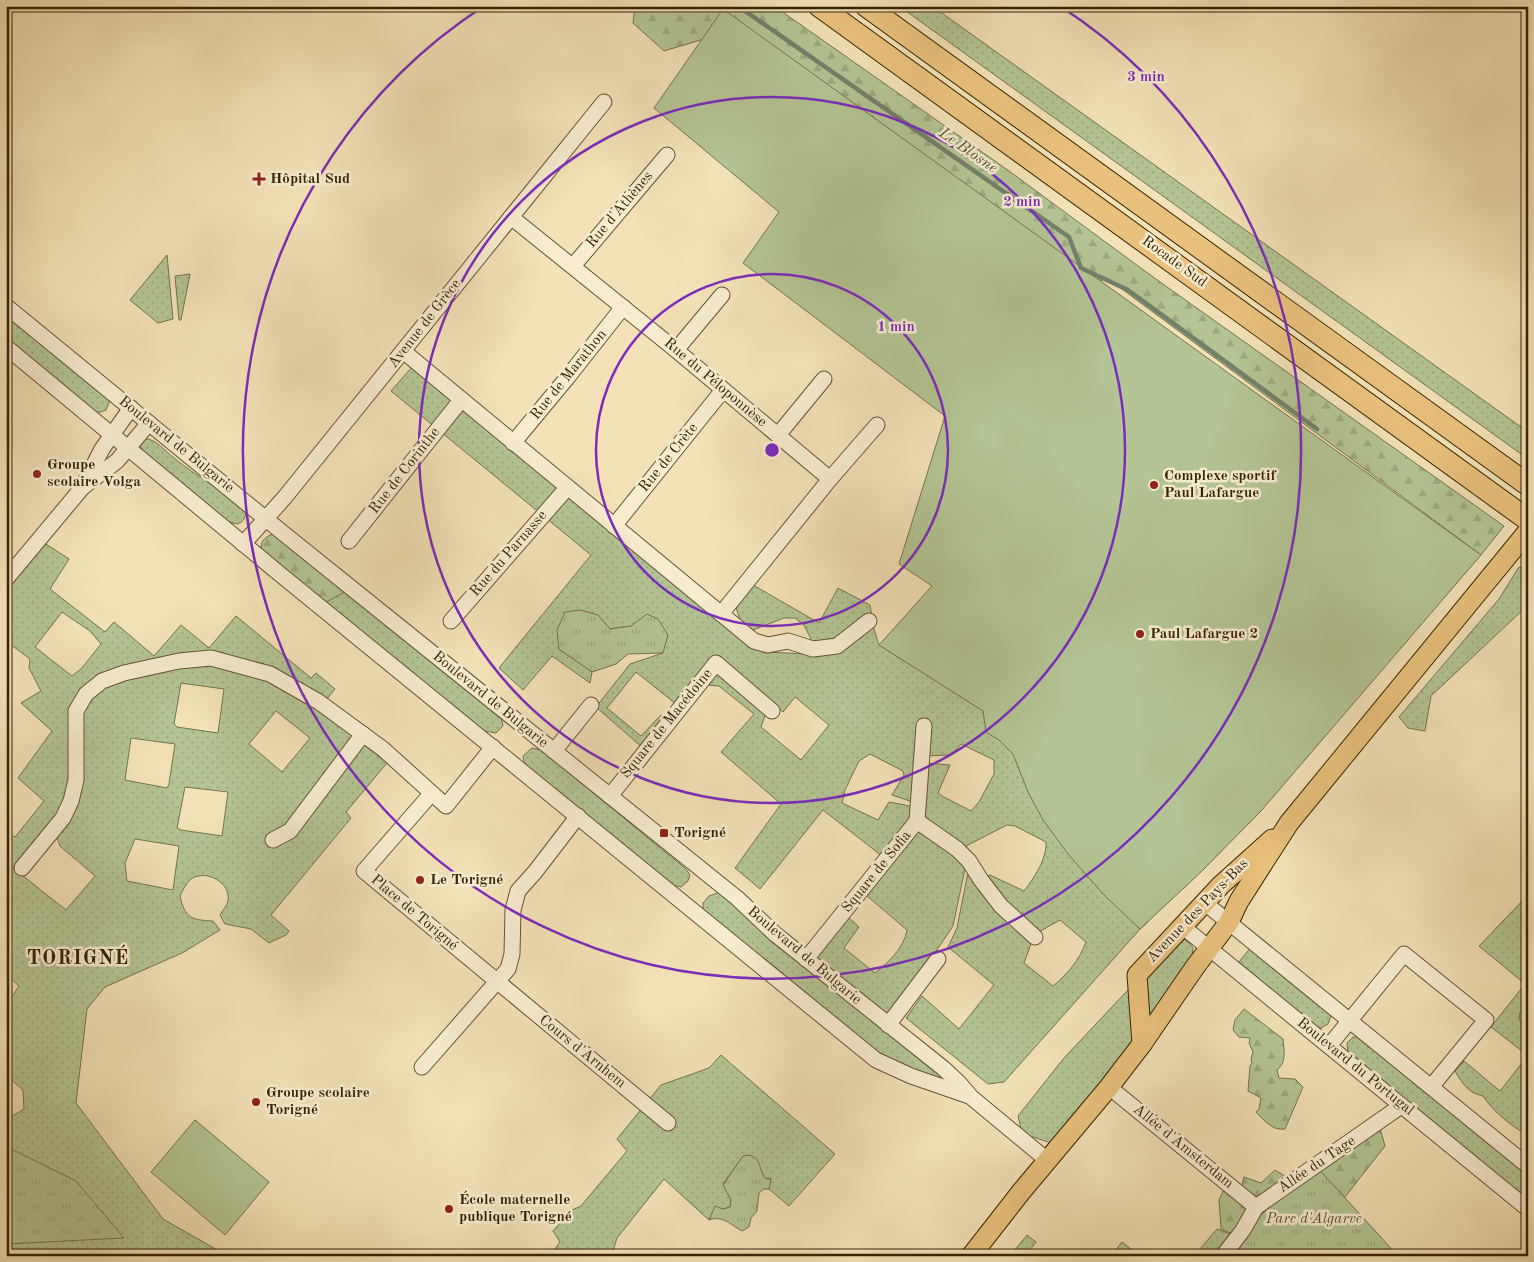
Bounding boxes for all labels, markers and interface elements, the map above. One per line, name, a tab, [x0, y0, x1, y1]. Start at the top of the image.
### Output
text: 3 min	[1127, 70, 1165, 85]
water label: Le Blosne	[935, 125, 1001, 177]
street label: Rue d'Athènes	[584, 169, 656, 251]
marker: Hôpital Sud	[252, 172, 266, 186]
place label: Hôpital Sud	[270, 172, 350, 187]
text: 2 min	[1003, 195, 1041, 210]
street label: Rocade Sud	[1139, 234, 1209, 291]
street label: Avenue de Grèce	[386, 277, 464, 371]
text: 1 min	[877, 320, 915, 335]
street label: Rue de Marathon	[528, 327, 610, 423]
street label: Rue du Péloponnèse	[661, 336, 769, 430]
street label: Boulevard de Bulgarie	[115, 394, 237, 496]
street label: Rue de Crète	[637, 421, 701, 495]
street label: Rue de Corinthe	[367, 425, 443, 517]
centre of rings	[763, 441, 781, 459]
place label: Groupe scolaire Volga	[47, 458, 141, 490]
marker: Groupe scolaire Volga	[31, 468, 43, 480]
place label: Complexe sportif Paul Lafargue	[1164, 469, 1278, 501]
marker: Complexe sportif Paul Lafargue	[1148, 479, 1160, 491]
street label: Rue du Parnasse	[468, 508, 550, 600]
place label: Paul Lafargue 2	[1150, 627, 1258, 642]
marker: Paul Lafargue 2	[1134, 628, 1146, 640]
street label: Boulevard de Bulgarie	[429, 649, 551, 751]
street label: Square de Macédoine	[618, 666, 716, 782]
place label: Torigné	[674, 826, 726, 841]
marker: Torigné	[658, 827, 670, 839]
street label: Square de Sofia	[840, 828, 915, 916]
street label: Avenue des Pays-Bas	[1145, 856, 1251, 966]
street label: Place de Torigné	[368, 872, 461, 954]
place label: Le Torigné	[430, 873, 503, 888]
marker: Le Torigné	[414, 874, 426, 886]
street label: Boulevard de Bulgarie	[744, 904, 864, 1008]
district label: TORIGNÉ	[27, 944, 129, 969]
street label: Cours d'Arnhem	[536, 1013, 628, 1091]
street label: Boulevard du Portugal	[1294, 1015, 1416, 1119]
place label: Groupe scolaire Torigné	[266, 1086, 370, 1118]
marker: Groupe scolaire Torigné	[250, 1096, 262, 1108]
street label: Allée d'Amsterdam	[1130, 1102, 1236, 1192]
street label: Allée du Tage	[1276, 1134, 1359, 1196]
place label: École maternelle publique Torigné	[459, 1190, 572, 1225]
marker: École maternelle publique Torigné	[443, 1203, 455, 1215]
park label: Parc d'Algarve	[1265, 1212, 1362, 1227]

